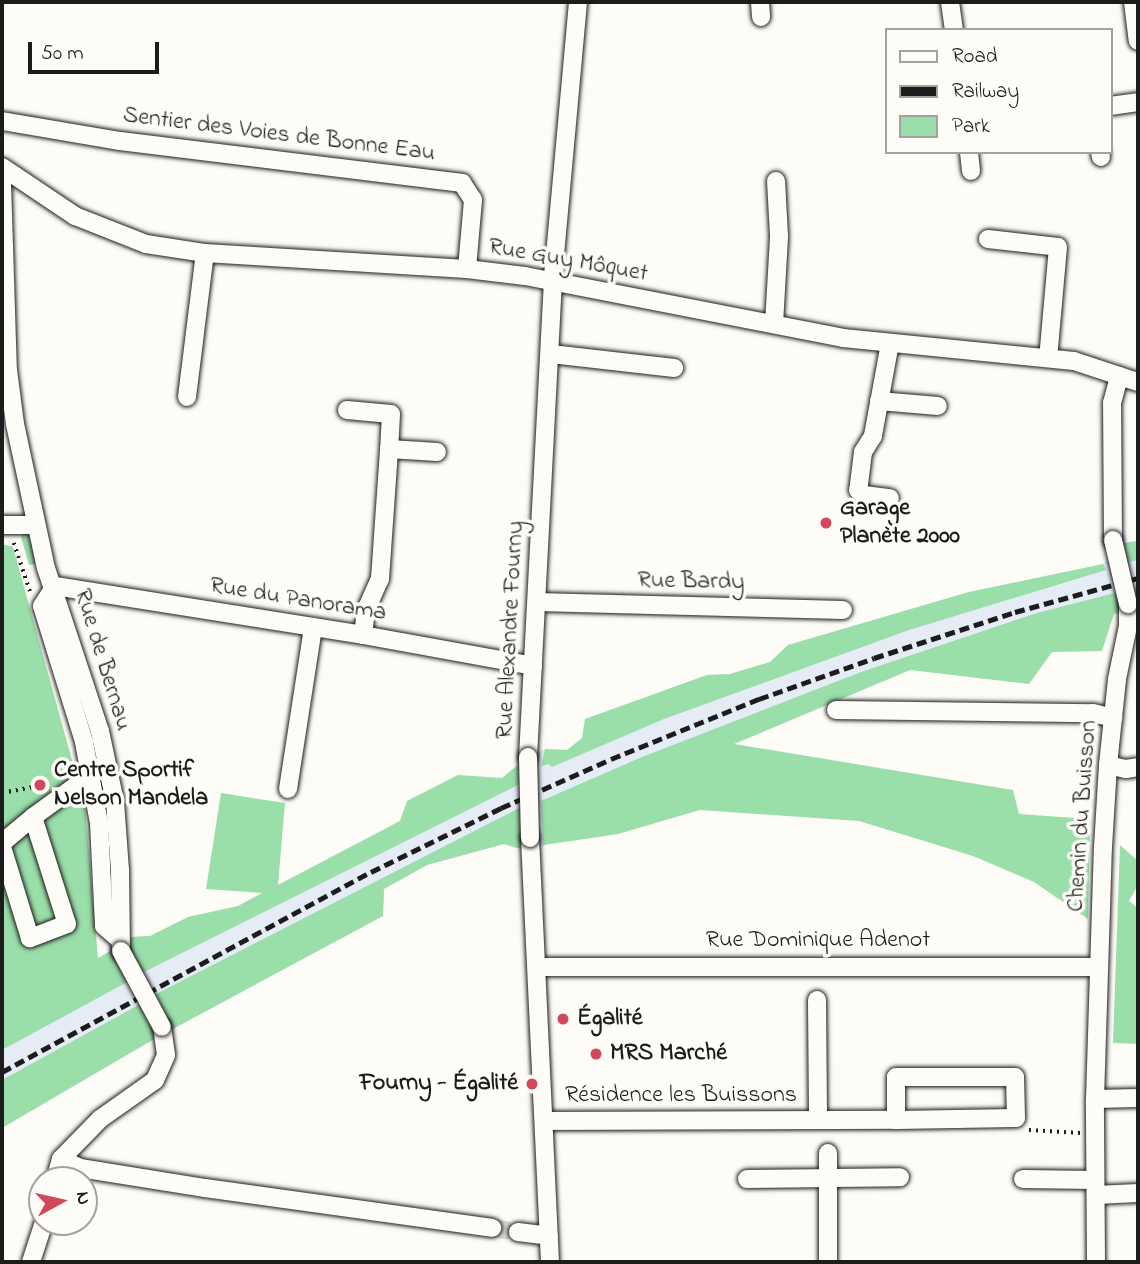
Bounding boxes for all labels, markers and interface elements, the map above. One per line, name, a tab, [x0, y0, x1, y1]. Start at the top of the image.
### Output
scale bar	[32, 28, 163, 72]
legend	[884, 28, 1112, 154]
text: 50 m	[41, 39, 84, 69]
text: Road	[952, 42, 998, 72]
text: Railway	[952, 77, 1019, 107]
street label: Sentier des Voies de Bonne Eau	[121, 102, 437, 168]
text: Park	[952, 112, 990, 142]
street label: Rue Guy Môquet	[486, 233, 650, 289]
place label: Garage Planète 2000	[840, 495, 960, 551]
marker: Garage Planète 2000	[818, 515, 834, 531]
street label: Rue Alexandre Fourny	[491, 520, 531, 740]
street label: Rue Bardy	[637, 567, 745, 597]
street label: Rue du Panorama	[208, 572, 388, 628]
street label: Rue de Bernau	[67, 586, 137, 734]
street label: Chemin du Buisson	[1062, 719, 1104, 913]
place label: Centre Sportif Nelson Mandela	[54, 757, 208, 813]
marker: Centre Sportif Nelson Mandela	[32, 777, 48, 793]
street label: Rue Dominique Adenot	[706, 927, 930, 955]
place label: Égalité	[577, 1005, 642, 1033]
marker: Égalité	[555, 1011, 571, 1027]
place label: MRS Marché	[610, 1040, 727, 1068]
marker: MRS Marché	[588, 1046, 604, 1062]
place label: Fourny - Égalité	[359, 1070, 518, 1098]
marker: Fourny - Égalité	[524, 1076, 540, 1092]
street label: Résidence les Buissons	[565, 1082, 797, 1110]
north arrow	[28, 1166, 98, 1236]
text: N	[68, 1190, 97, 1207]

